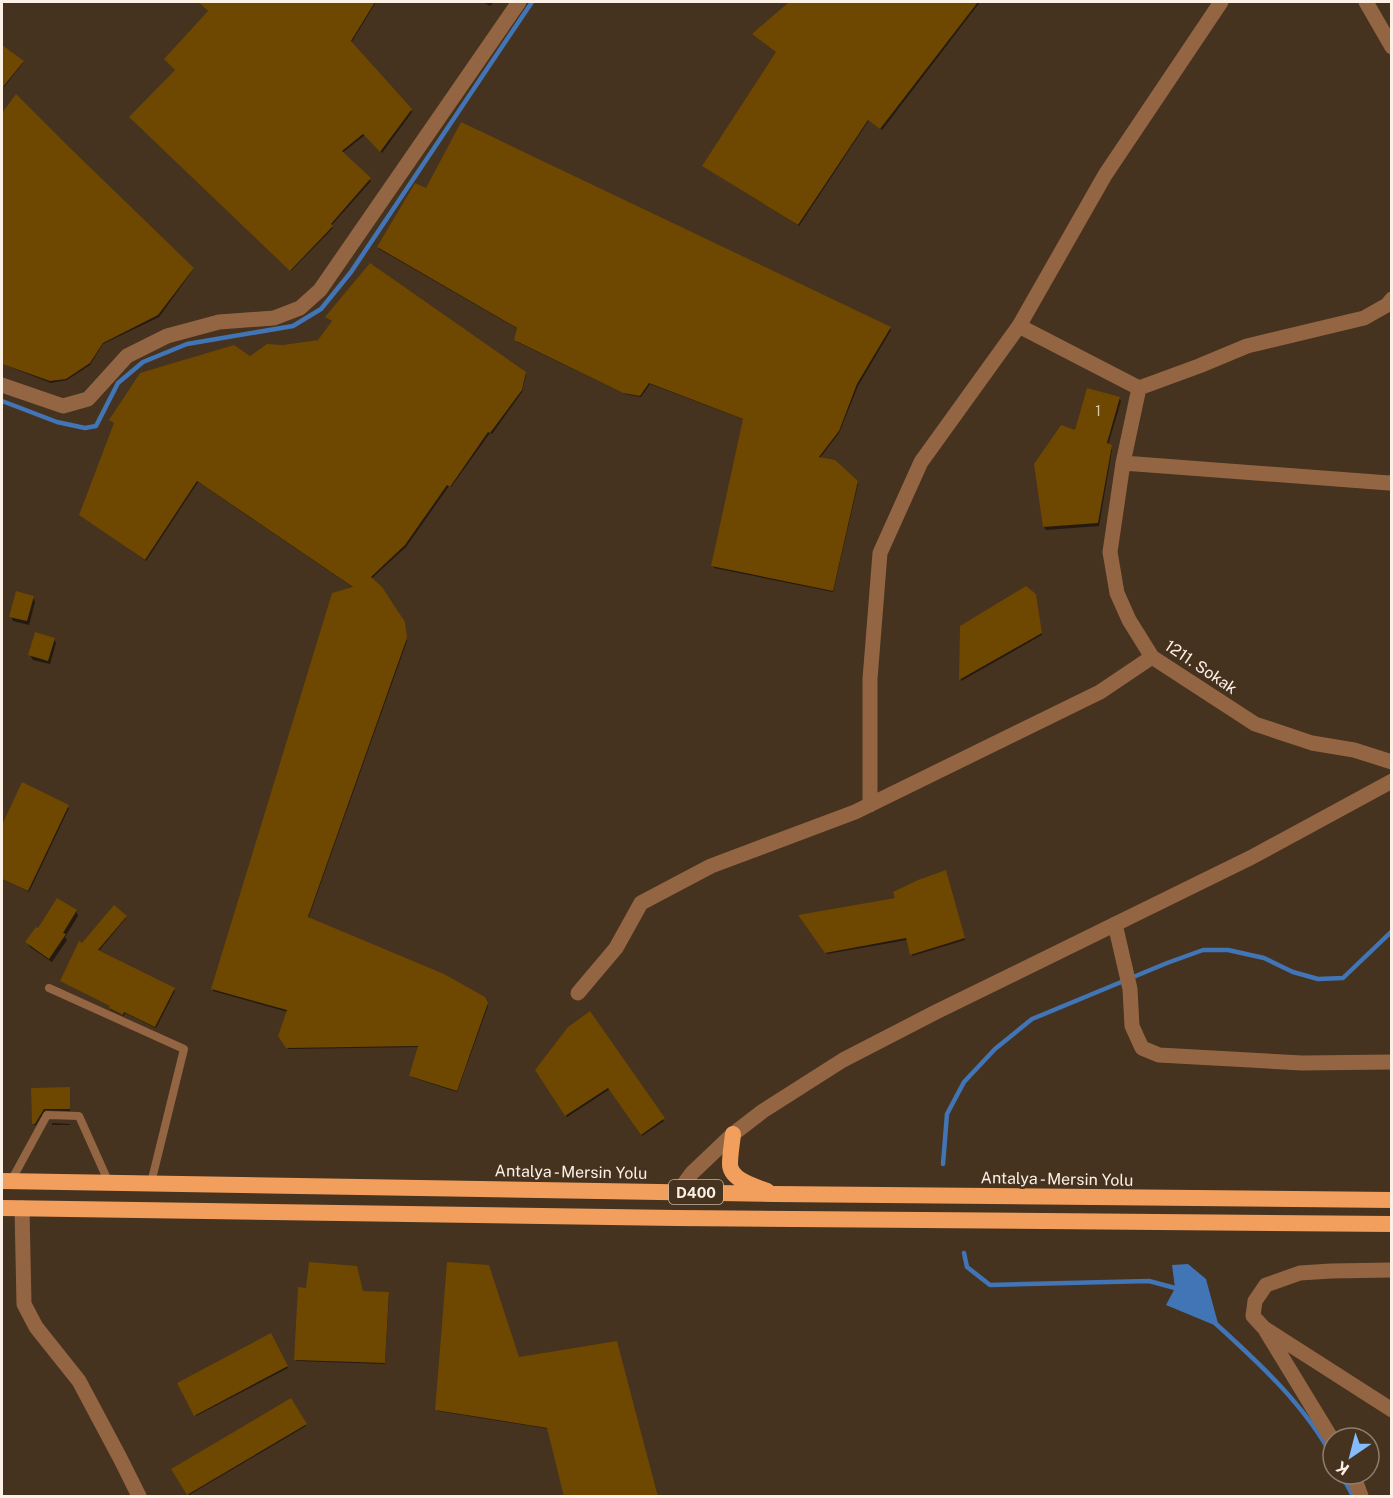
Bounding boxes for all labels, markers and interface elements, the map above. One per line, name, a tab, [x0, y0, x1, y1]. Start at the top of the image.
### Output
house number: 1	[1095, 403, 1101, 419]
street label: 1211. Sokak	[1161, 636, 1241, 698]
street label: Antalya - Mersin Yolu	[495, 1161, 647, 1183]
street label: Antalya - Mersin Yolu	[981, 1168, 1133, 1190]
road number: D400	[669, 1180, 723, 1204]
north arrow	[1321, 1426, 1381, 1486]
text: K	[1332, 1457, 1353, 1479]

